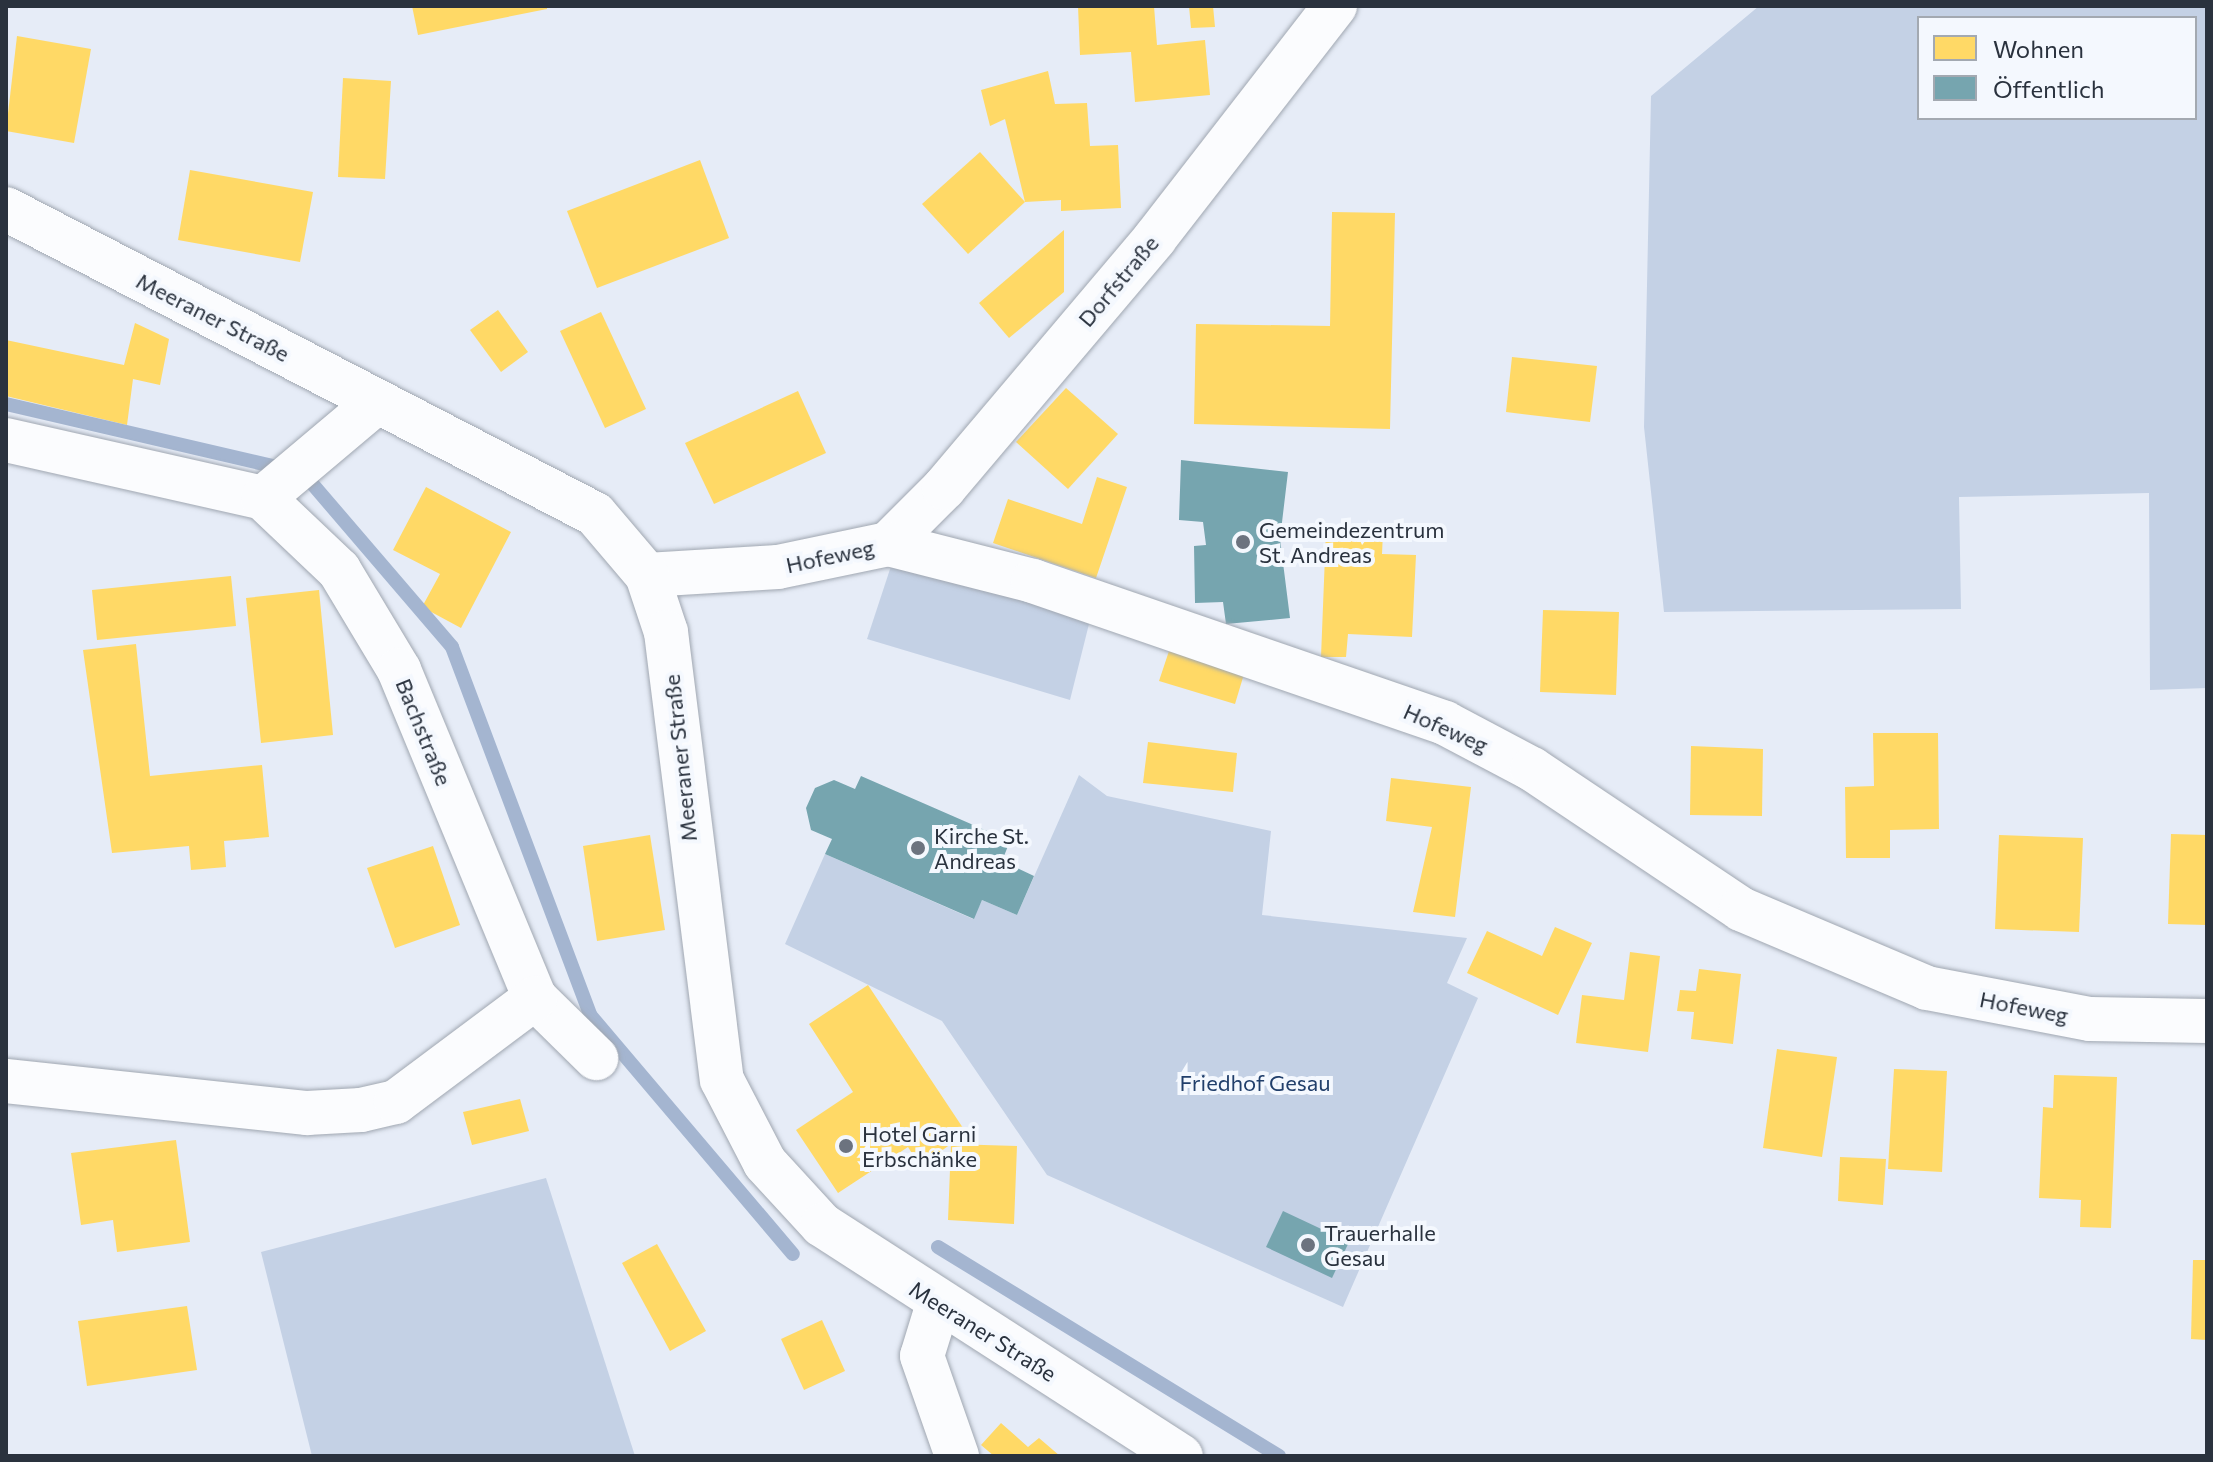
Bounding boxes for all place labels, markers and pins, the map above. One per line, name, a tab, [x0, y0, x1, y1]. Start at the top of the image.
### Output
place label: Gemeindezentrum St. Andreas	[1259, 516, 1445, 568]
marker: Gemeindezentrum St. Andreas	[1234, 533, 1252, 551]
place label: Kirche St. Andreas	[934, 822, 1029, 874]
marker: Kirche St. Andreas	[909, 839, 927, 857]
place label: Hotel Garni Erbschänke	[862, 1120, 977, 1172]
marker: Hotel Garni Erbschänke	[837, 1137, 855, 1155]
place label: Trauerhalle Gesau	[1324, 1219, 1436, 1270]
marker: Trauerhalle Gesau	[1299, 1236, 1317, 1254]

